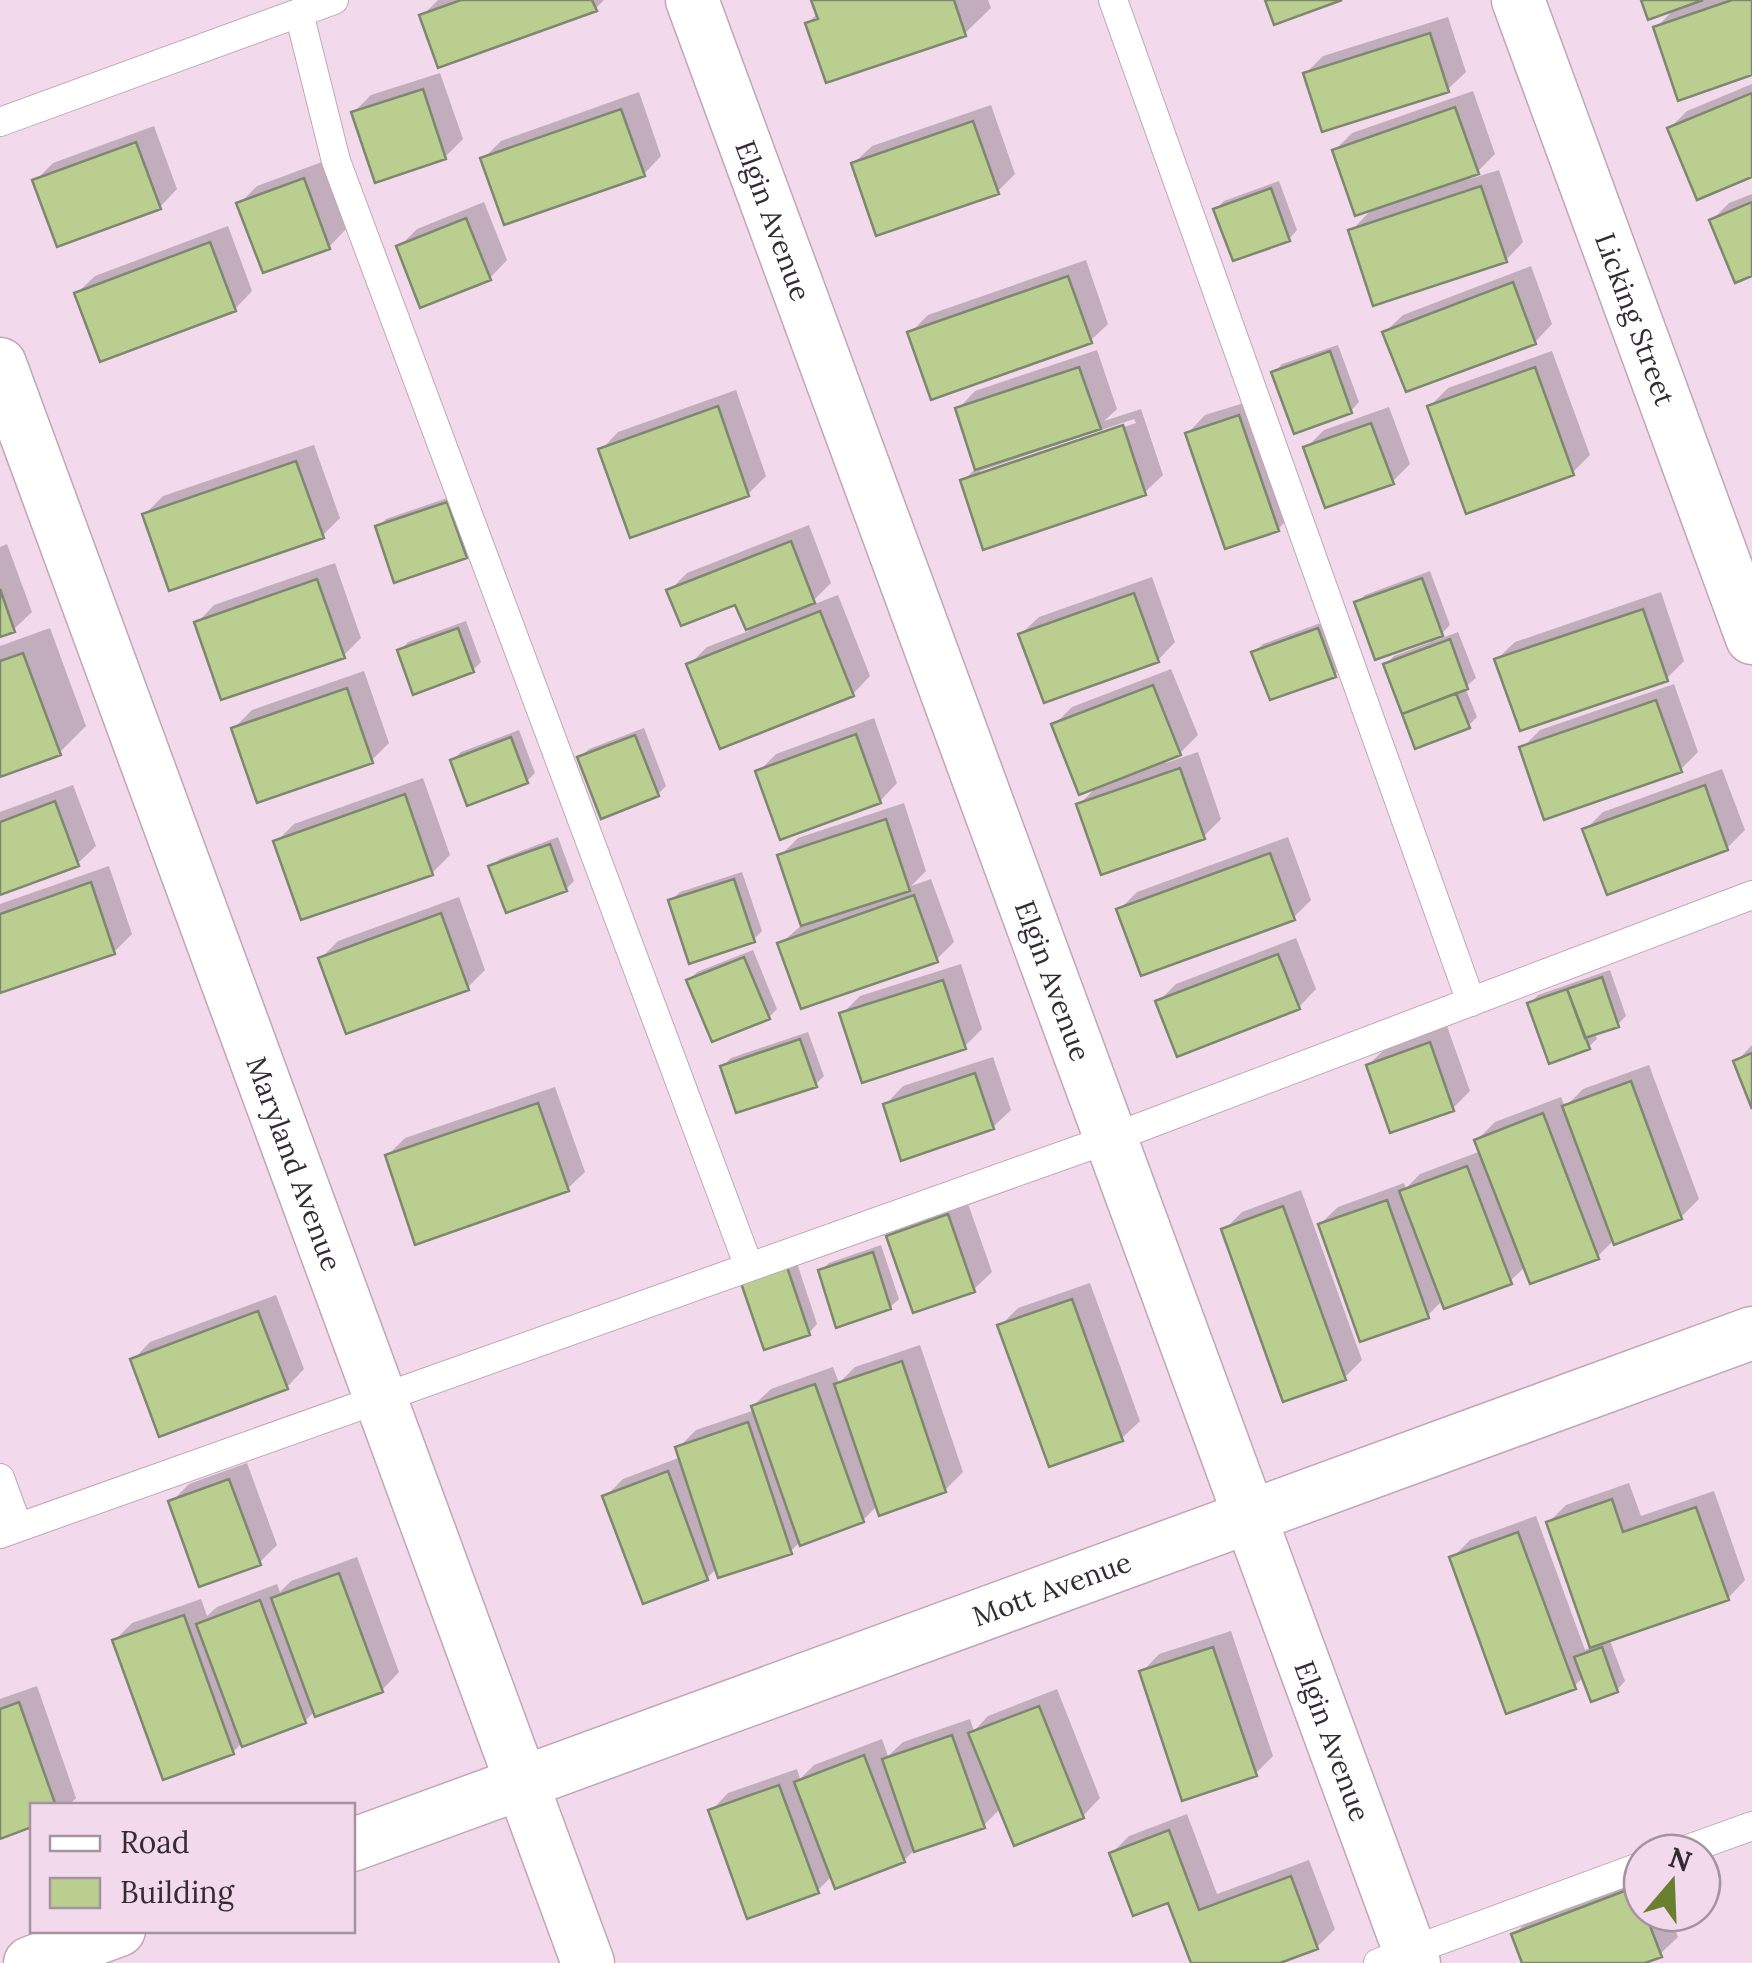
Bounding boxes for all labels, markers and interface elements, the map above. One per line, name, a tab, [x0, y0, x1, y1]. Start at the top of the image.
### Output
street label: Elgin Avenue	[727, 135, 819, 306]
street label: Licking Street	[1587, 228, 1683, 411]
street label: Elgin Avenue	[1007, 895, 1099, 1066]
street label: Maryland Avenue	[238, 1052, 350, 1276]
street label: Mott Avenue	[967, 1544, 1136, 1635]
street label: Elgin Avenue	[1286, 1656, 1378, 1826]
legend	[30, 1803, 355, 1933]
text: Road	[120, 1823, 190, 1861]
north arrow	[1622, 1833, 1722, 1933]
text: N	[1664, 1839, 1696, 1880]
text: Building	[120, 1873, 236, 1912]

